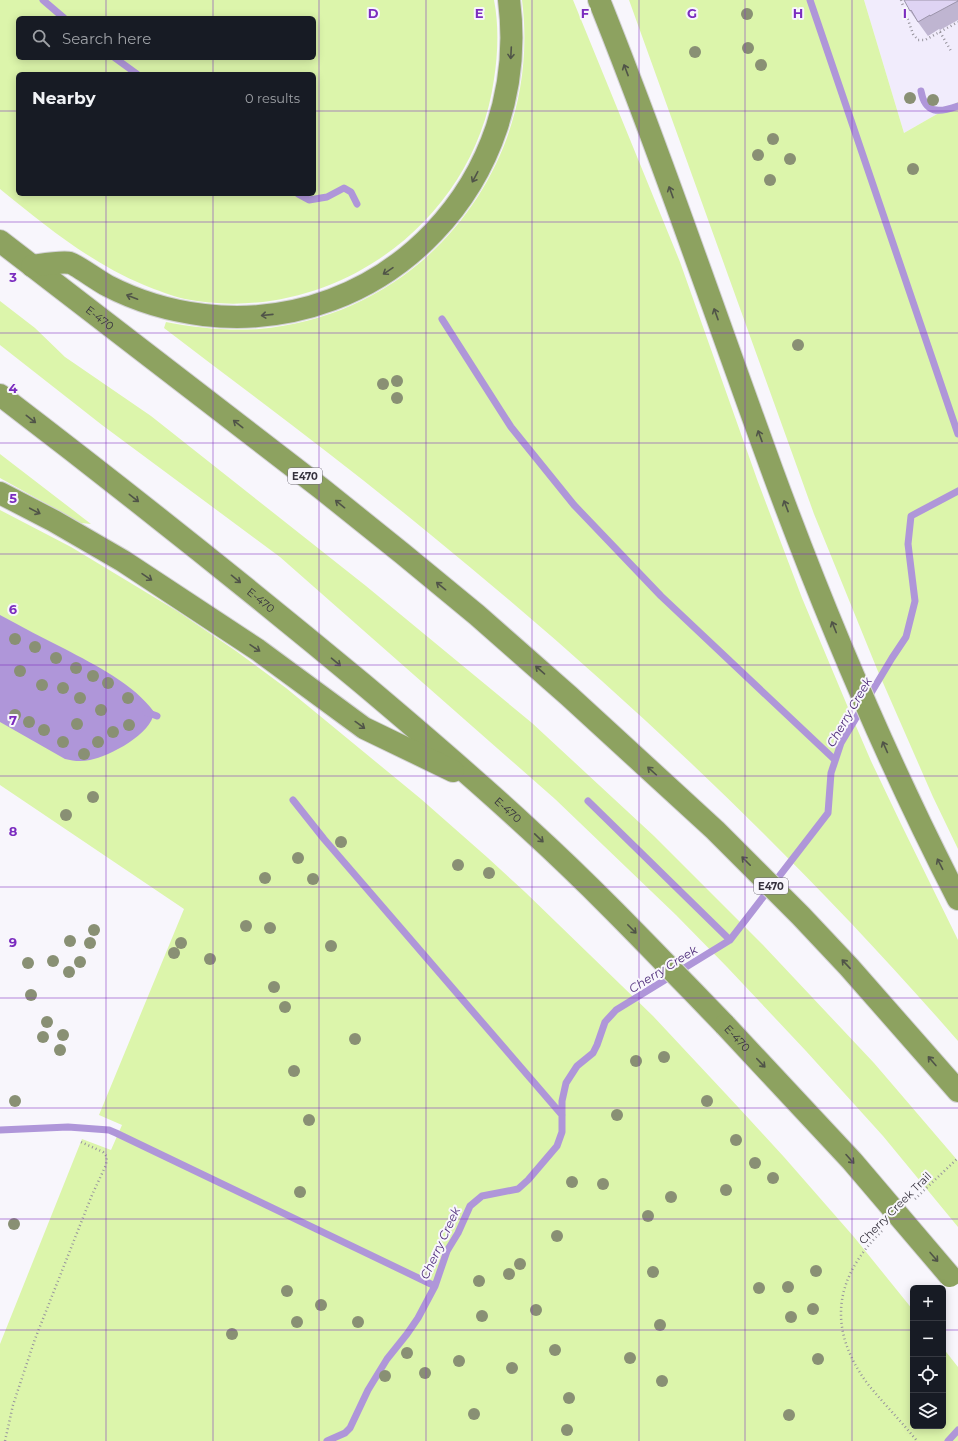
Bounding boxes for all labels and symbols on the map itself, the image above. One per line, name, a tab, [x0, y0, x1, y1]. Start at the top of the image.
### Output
text: D	[368, 5, 379, 21]
text: E	[475, 5, 484, 21]
text: F	[581, 5, 589, 21]
text: G	[687, 5, 697, 21]
text: H	[793, 5, 803, 21]
text: I	[903, 5, 907, 21]
one-way arrow	[508, 46, 515, 59]
one-way arrow	[622, 64, 630, 76]
one-way arrow	[471, 170, 479, 182]
one-way arrow	[667, 186, 674, 199]
one-way arrow	[382, 267, 393, 275]
text: 3	[8, 269, 17, 285]
one-way arrow	[127, 292, 139, 300]
street label: E-470	[83, 303, 117, 333]
one-way arrow	[711, 309, 719, 321]
one-way arrow	[260, 311, 273, 319]
text: 4	[9, 380, 18, 396]
one-way arrow	[25, 415, 36, 423]
one-way arrow	[232, 420, 243, 429]
one-way arrow	[756, 430, 763, 443]
road number: E470	[288, 468, 322, 484]
text: 5	[9, 490, 17, 506]
one-way arrow	[128, 494, 139, 503]
one-way arrow	[335, 500, 346, 508]
one-way arrow	[782, 501, 790, 513]
one-way arrow	[28, 507, 40, 515]
one-way arrow	[141, 573, 152, 581]
one-way arrow	[230, 575, 241, 583]
one-way arrow	[436, 581, 447, 590]
street label: E-470	[244, 585, 278, 616]
text: 6	[9, 601, 18, 617]
one-way arrow	[829, 622, 837, 634]
one-way arrow	[249, 644, 260, 652]
one-way arrow	[331, 657, 341, 666]
one-way arrow	[535, 666, 545, 675]
water label: Cherry Creek	[823, 674, 875, 750]
text: 7	[9, 712, 17, 728]
one-way arrow	[354, 721, 365, 729]
one-way arrow	[881, 741, 888, 753]
one-way arrow	[647, 766, 657, 776]
street label: E-470	[492, 794, 524, 826]
text: 8	[9, 823, 18, 839]
one-way arrow	[534, 833, 544, 843]
one-way arrow	[741, 856, 751, 866]
one-way arrow	[936, 859, 943, 871]
road number: E470	[754, 878, 788, 894]
one-way arrow	[627, 924, 637, 934]
text: 9	[9, 934, 17, 950]
water label: Cherry Creek	[626, 942, 701, 996]
one-way arrow	[841, 959, 851, 969]
street label: E-470	[721, 1022, 753, 1055]
one-way arrow	[928, 1056, 937, 1067]
one-way arrow	[757, 1058, 766, 1068]
one-way arrow	[845, 1154, 854, 1164]
street label: Cherry Creek Trail	[856, 1169, 934, 1247]
water label: Cherry Creek	[417, 1204, 464, 1282]
one-way arrow	[930, 1252, 939, 1263]

